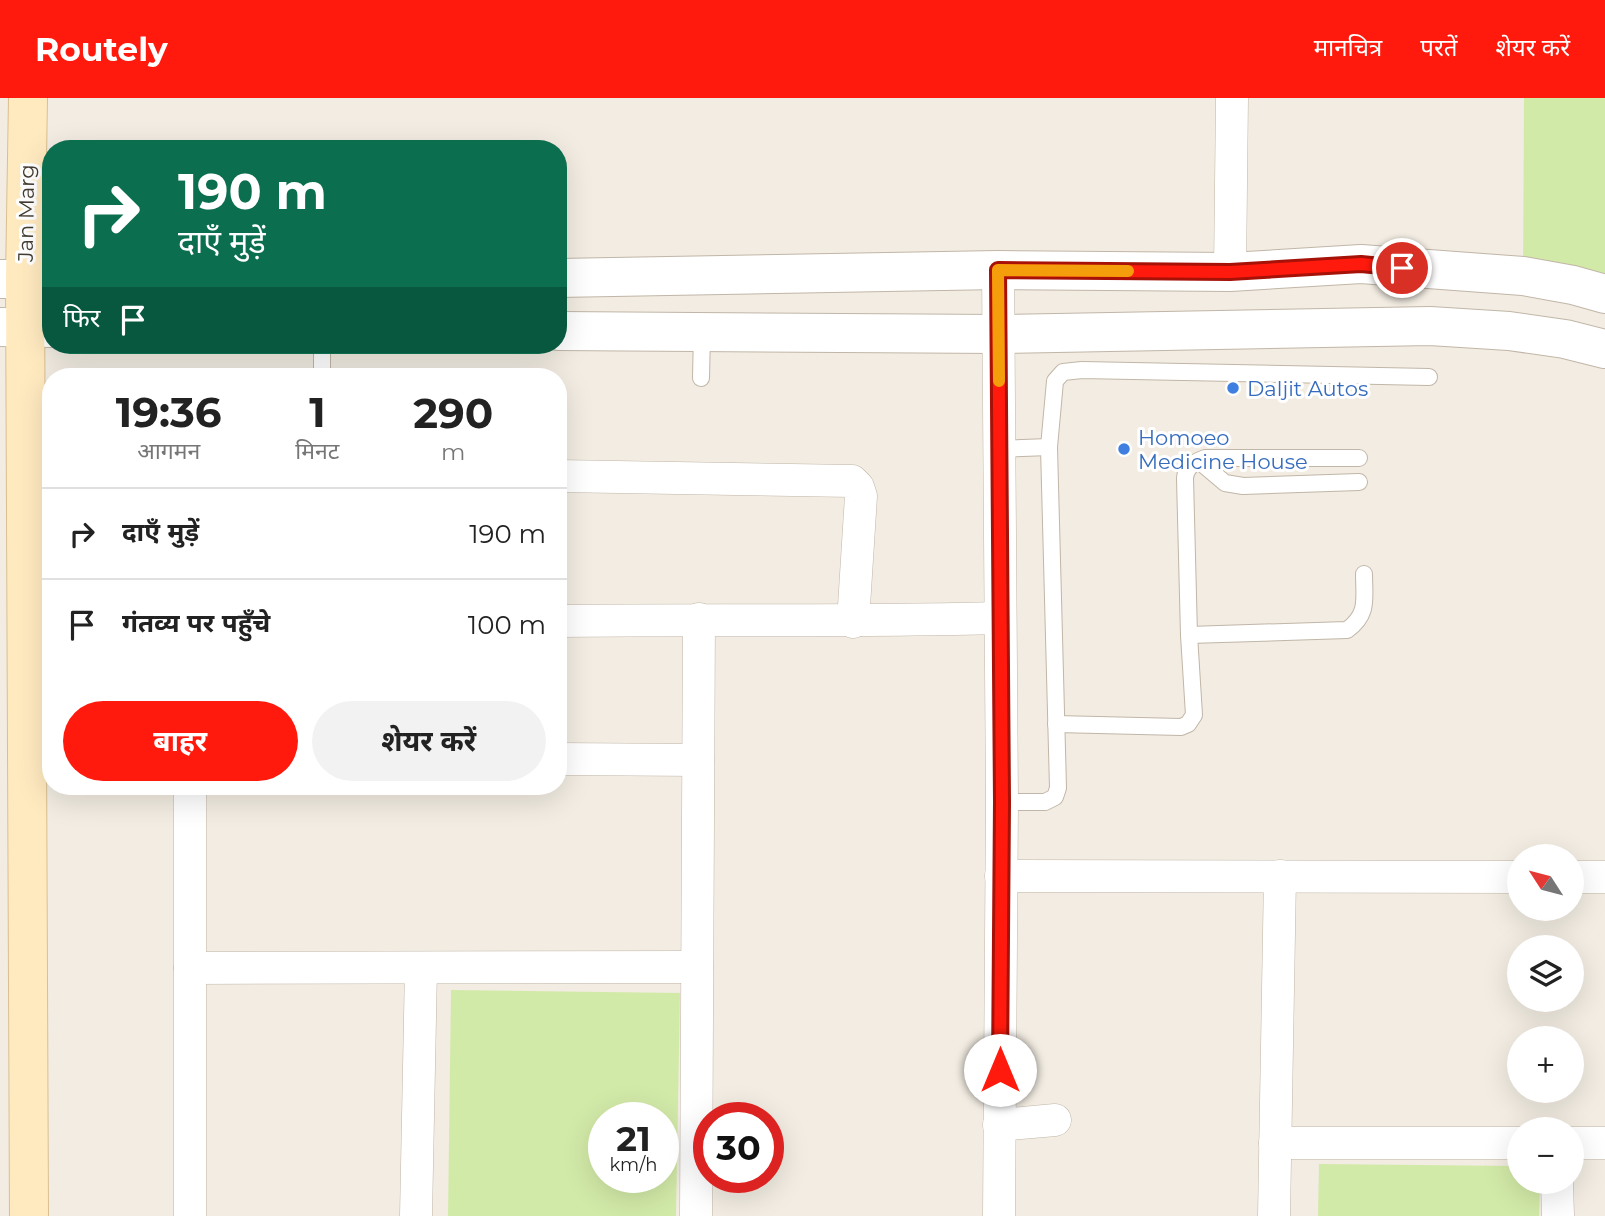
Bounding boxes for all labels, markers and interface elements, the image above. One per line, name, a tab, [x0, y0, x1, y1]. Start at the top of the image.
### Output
text: Routely	[35, 29, 168, 69]
text: मानचित्र	[1314, 33, 1382, 62]
text: परतें	[1420, 33, 1457, 62]
text: शेयर करें	[1495, 33, 1570, 62]
text: 190 m	[178, 162, 327, 221]
street label: Jan Marg	[13, 164, 39, 263]
icon: right	[63, 168, 154, 259]
text: दाएँ मुड़ें	[178, 222, 266, 261]
pin	[1372, 238, 1432, 298]
icon: arrive	[1383, 249, 1421, 287]
icon: arrive	[114, 301, 152, 339]
text: फिर	[63, 302, 100, 334]
place label: Daljit Autos	[1247, 376, 1368, 401]
marker: Daljit Autos	[1225, 380, 1241, 396]
text: 19:36	[116, 386, 222, 438]
text: 1	[309, 386, 326, 438]
text: 290	[413, 387, 493, 439]
place label: Homoeo Medicine House	[1138, 425, 1308, 474]
text: आगमन	[137, 437, 200, 465]
text: मिनट	[295, 437, 339, 465]
text: m	[441, 438, 465, 466]
marker: Homoeo Medicine House	[1116, 441, 1132, 457]
icon: right	[63, 515, 101, 553]
text: दाएँ मुड़ें	[122, 516, 199, 548]
text: 190 m	[469, 518, 546, 550]
icon: arrive	[63, 606, 101, 644]
text: गंतव्य पर पहुँचे	[122, 607, 270, 639]
text: 100 m	[468, 609, 546, 641]
button: बाहर	[63, 701, 298, 781]
button: शेयर करें	[312, 701, 546, 781]
north arrow	[1507, 844, 1584, 920]
map controls	[1507, 844, 1584, 1194]
button: layers	[1507, 935, 1584, 1012]
button: +	[1507, 1026, 1584, 1103]
position arrow	[963, 1033, 1037, 1107]
speed limit sign: 30	[693, 1102, 784, 1193]
text: 21	[616, 1117, 651, 1160]
button: −	[1507, 1117, 1584, 1194]
text: km/h	[609, 1154, 658, 1176]

